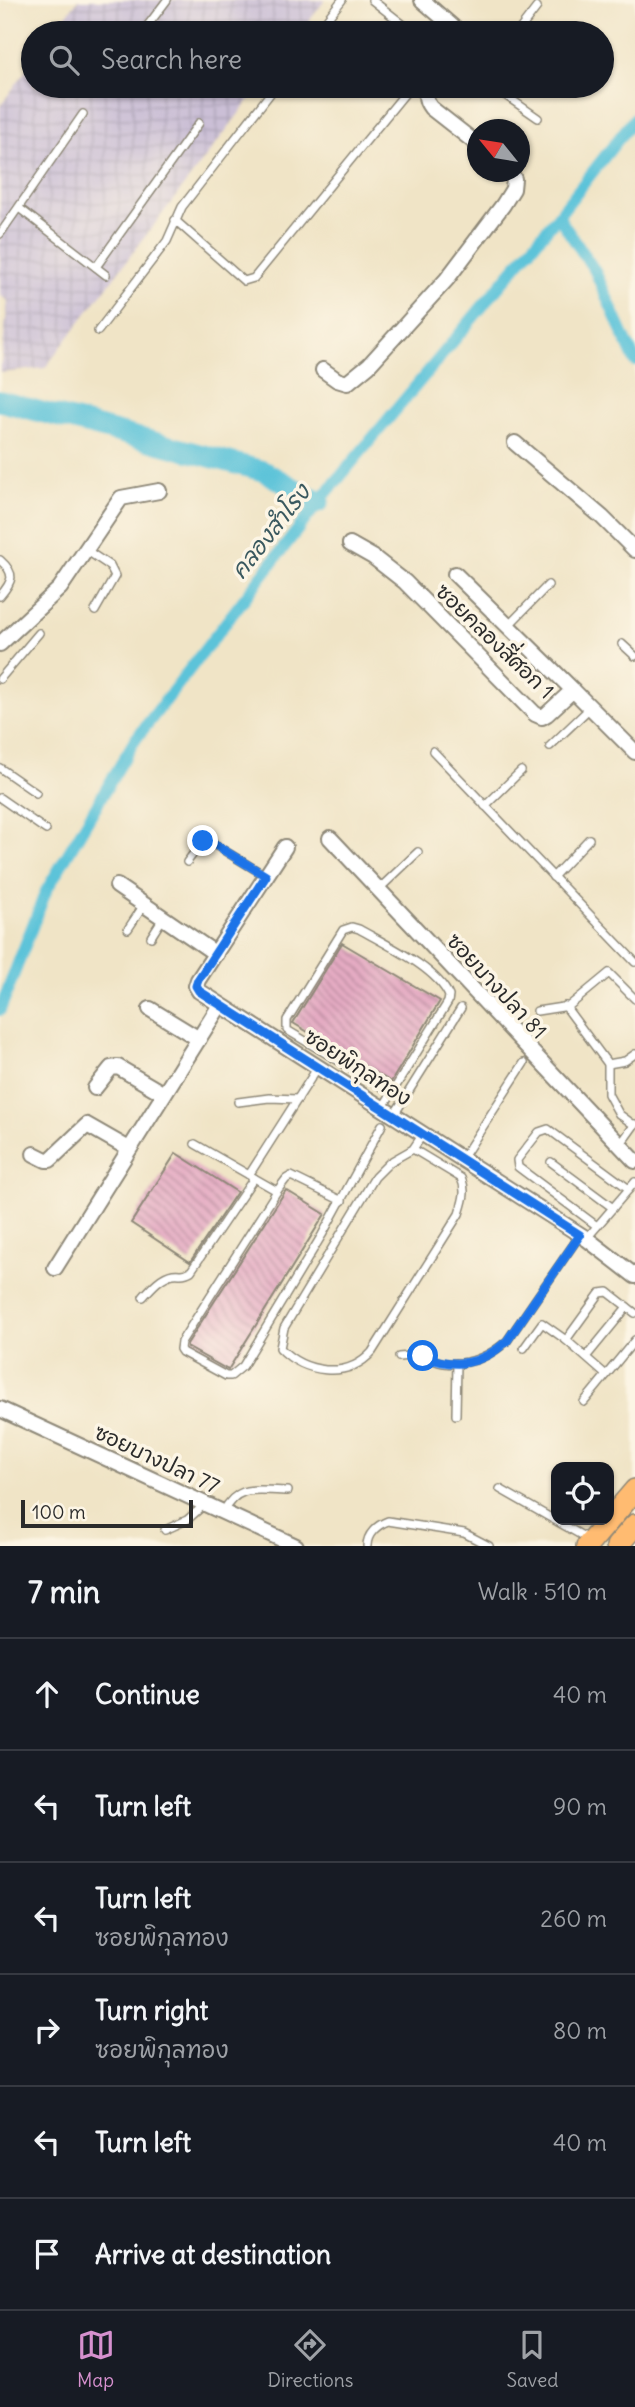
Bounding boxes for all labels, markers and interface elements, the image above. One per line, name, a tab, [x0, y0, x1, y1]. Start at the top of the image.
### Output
search box	[21, 21, 614, 98]
icon: search	[45, 41, 83, 79]
text: Search here	[101, 43, 242, 76]
north arrow	[467, 119, 530, 182]
water label: คลองสำโรง	[224, 477, 317, 584]
street label: ซอยคลองสี่ศอก 1	[430, 575, 563, 704]
route end	[187, 825, 218, 856]
street label: ซอยบางปลา 81	[441, 928, 553, 1044]
street label: ซอยพิกุลทอง	[298, 1022, 416, 1114]
route start	[407, 1340, 438, 1371]
street label: ซอยบางปลา 77	[90, 1418, 224, 1500]
map controls	[551, 1462, 614, 1525]
button: locate	[551, 1462, 614, 1525]
scale bar	[21, 1497, 192, 1529]
text: 100 m	[32, 1500, 86, 1524]
text: 7 min	[28, 1573, 100, 1611]
text: Walk · 510 m	[478, 1577, 607, 1606]
icon: ahead	[28, 1675, 66, 1713]
text: Continue	[95, 1678, 200, 1711]
text: 40 m	[553, 1680, 607, 1709]
icon: left	[28, 1787, 66, 1825]
text: Turn left	[95, 1790, 191, 1823]
text: 90 m	[553, 1792, 607, 1821]
text: Turn left	[95, 1882, 191, 1915]
icon: left	[28, 1899, 66, 1937]
text: 260 m	[540, 1904, 607, 1933]
text: ซอยพิกุลทอง	[95, 1923, 229, 1952]
text: Turn right	[95, 1994, 208, 2027]
icon: right	[28, 2011, 66, 2049]
text: 80 m	[553, 2016, 607, 2045]
text: ซอยพิกุลทอง	[95, 2035, 229, 2064]
icon: left	[28, 2123, 66, 2161]
text: Turn left	[95, 2126, 191, 2159]
text: 40 m	[553, 2128, 607, 2157]
icon: arrive	[28, 2235, 66, 2273]
text: Arrive at destination	[95, 2238, 331, 2271]
tab: Map	[77, 2326, 115, 2392]
tab: Directions	[268, 2326, 353, 2392]
tab: Saved	[506, 2326, 558, 2392]

